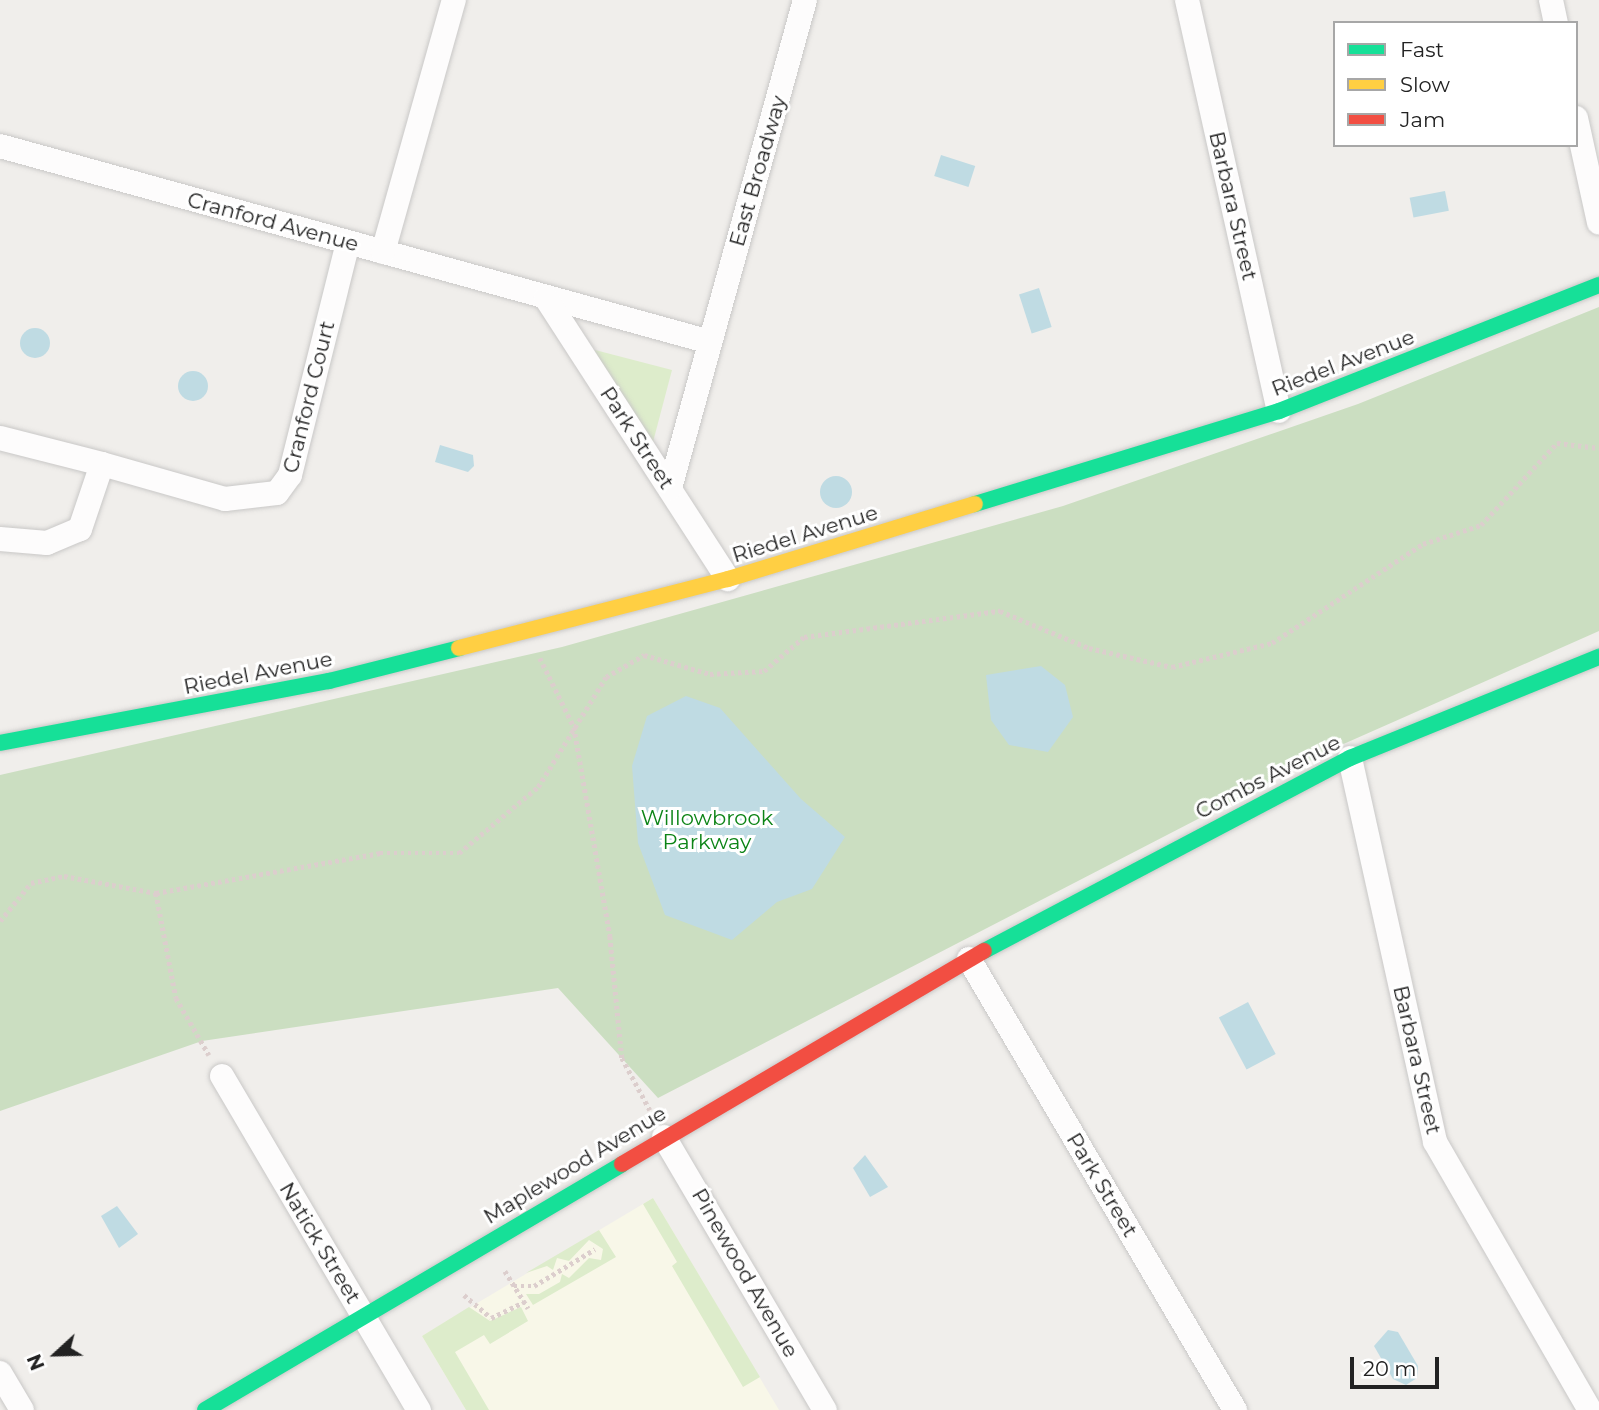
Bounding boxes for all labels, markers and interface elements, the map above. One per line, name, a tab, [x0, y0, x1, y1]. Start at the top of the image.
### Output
legend	[1333, 21, 1578, 147]
text: Fast	[1400, 37, 1444, 62]
text: Slow	[1400, 72, 1450, 97]
street label: East Broadway	[724, 93, 792, 249]
text: Jam	[1400, 107, 1445, 132]
street label: Barbara Street	[1204, 129, 1262, 283]
street label: Cranford Avenue	[185, 187, 361, 257]
street label: Cranford Court	[278, 318, 340, 476]
street label: Riedel Avenue	[1268, 324, 1418, 402]
street label: Park Street	[595, 382, 679, 494]
street label: Riedel Avenue	[729, 500, 881, 568]
street label: Riedel Avenue	[182, 646, 334, 700]
street label: Combs Avenue	[1191, 730, 1345, 824]
park label: Willowbrook Parkway	[641, 805, 773, 855]
street label: Barbara Street	[1388, 983, 1446, 1137]
street label: Maplewood Avenue	[479, 1101, 671, 1229]
street label: Park Street	[1061, 1128, 1143, 1242]
street label: Natick Street	[274, 1178, 366, 1308]
street label: Pinewood Avenue	[686, 1184, 804, 1362]
north arrow	[21, 1319, 91, 1389]
scale bar	[1354, 1344, 1443, 1388]
text: N	[23, 1351, 50, 1373]
text: 20 m	[1363, 1356, 1417, 1381]

